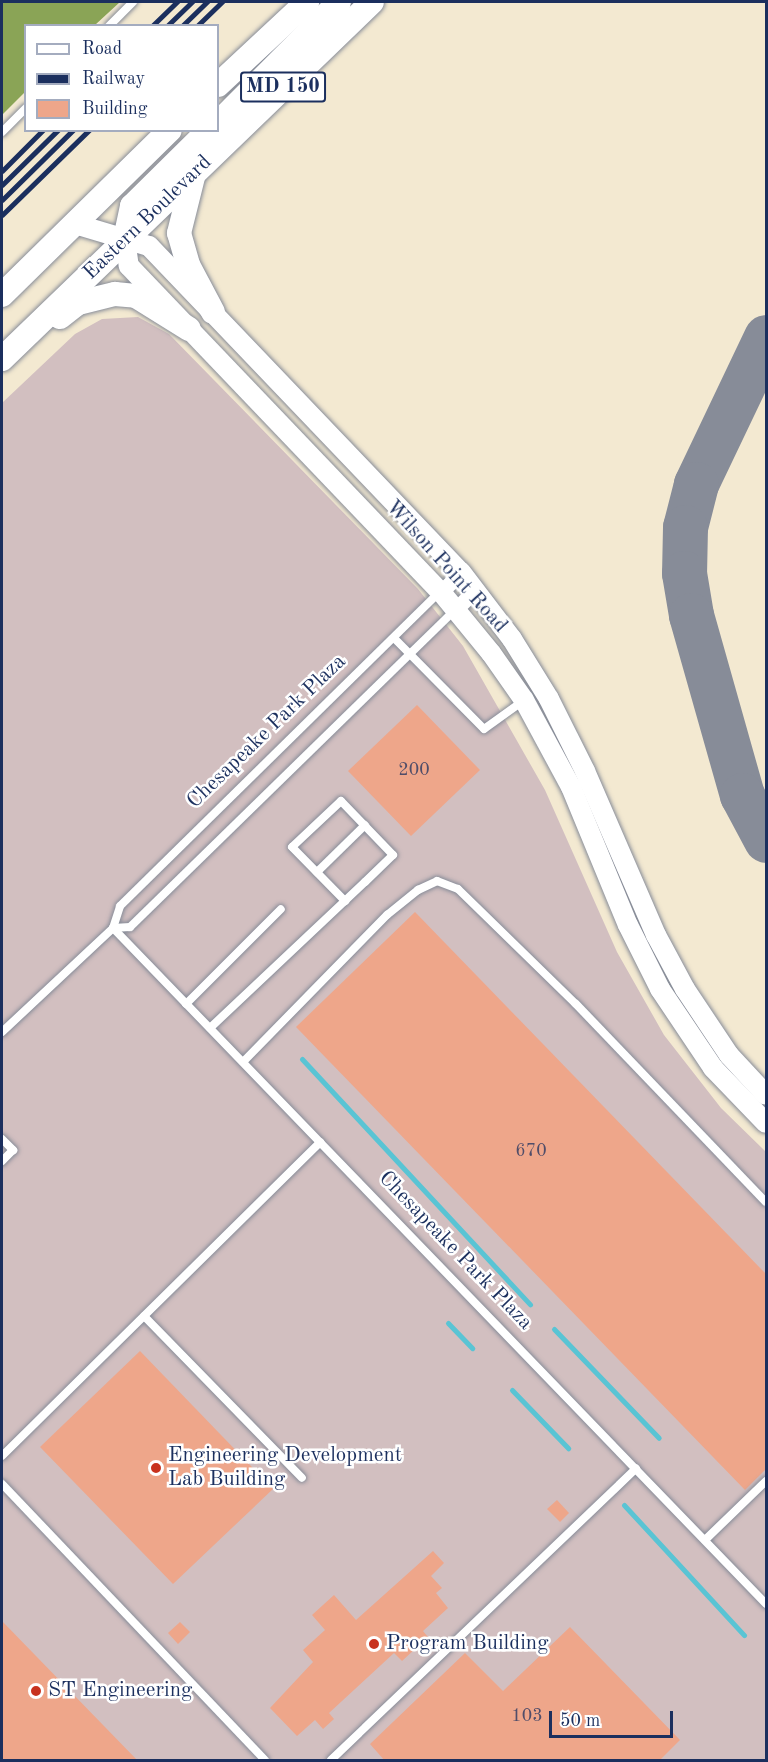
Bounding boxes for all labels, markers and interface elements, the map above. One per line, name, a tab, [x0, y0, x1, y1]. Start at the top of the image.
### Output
legend	[24, 24, 219, 132]
text: Road	[82, 40, 122, 58]
text: Railway	[82, 70, 145, 88]
road number: MD 150	[240, 70, 326, 104]
text: Building	[82, 100, 147, 118]
street label: Eastern Boulevard	[79, 150, 217, 286]
street label: Wilson Point Road	[380, 495, 512, 639]
street label: Chesapeake Park Plaza	[182, 650, 352, 814]
house number: 200	[398, 759, 430, 781]
house number: 670	[515, 1140, 547, 1162]
street label: Chesapeake Park Plaza	[373, 1166, 537, 1336]
place label: Engineering Development Lab Building	[168, 1443, 402, 1493]
marker: Engineering Development Lab Building	[149, 1461, 163, 1475]
place label: Program Building	[386, 1631, 549, 1657]
marker: Program Building	[367, 1637, 381, 1651]
place label: ST Engineering	[48, 1678, 192, 1704]
marker: ST Engineering	[29, 1684, 43, 1698]
scale bar	[552, 1699, 676, 1737]
house number: 103	[511, 1705, 543, 1727]
text: 50 m	[560, 1712, 600, 1730]

